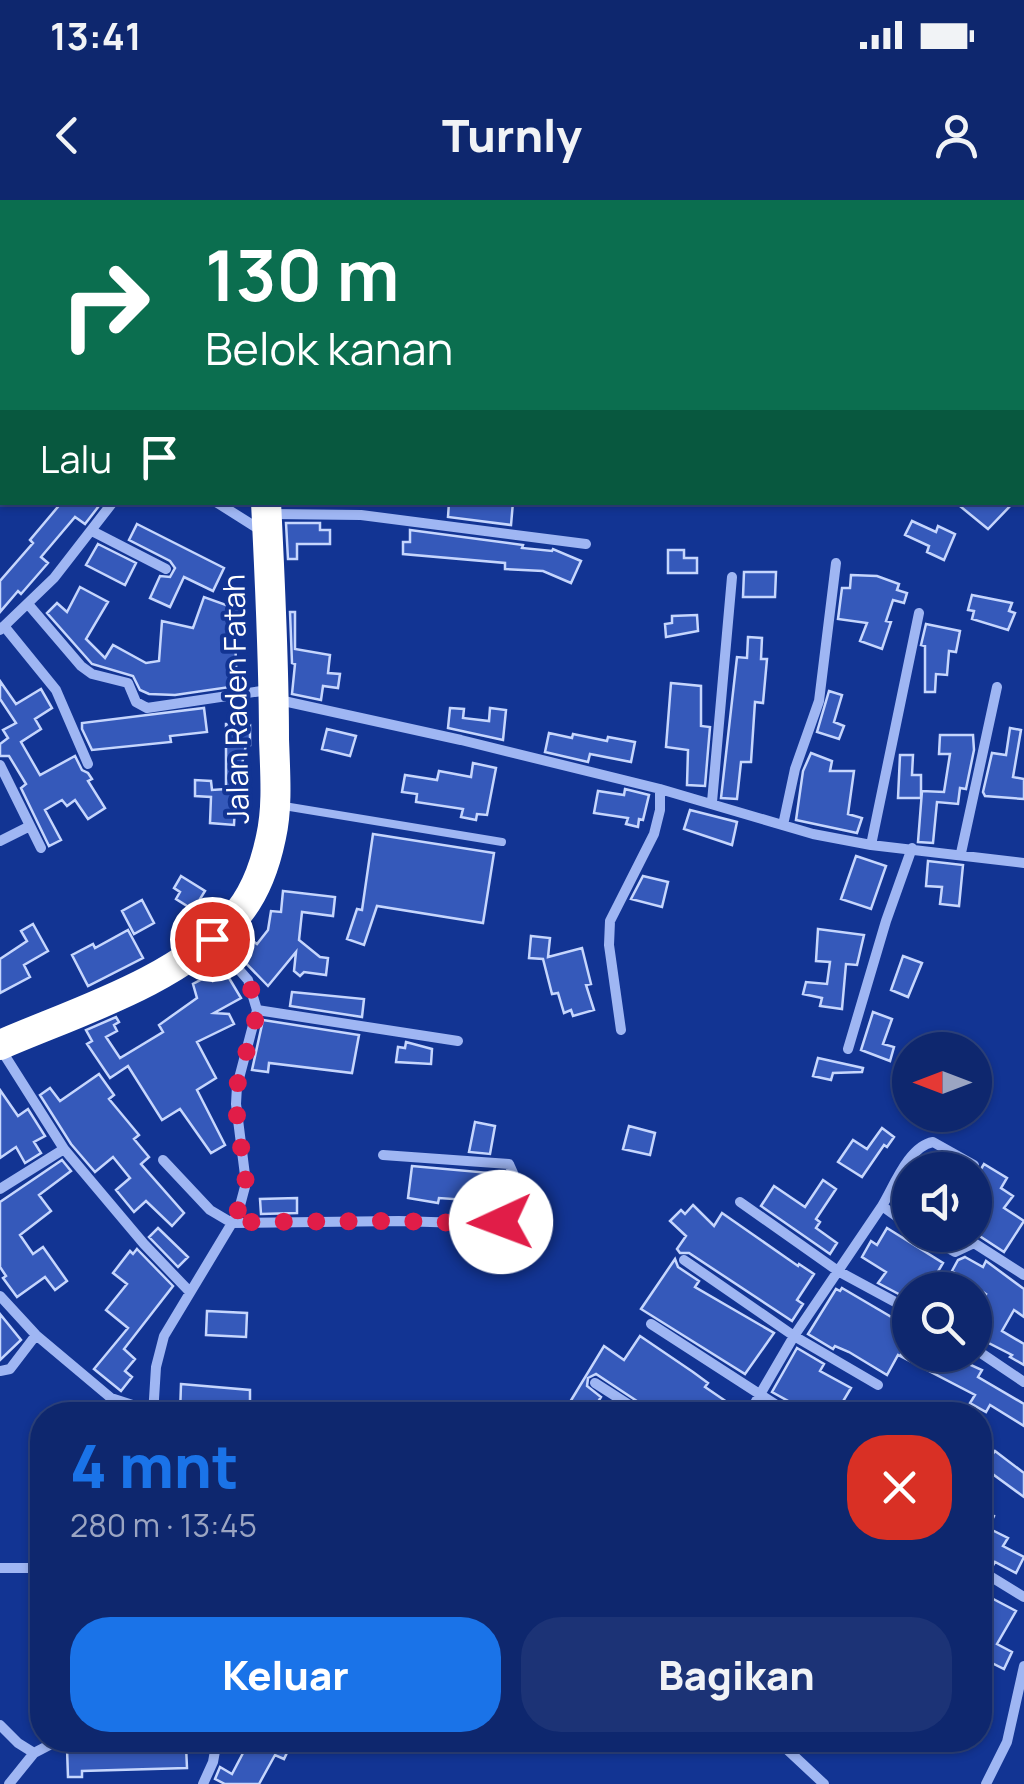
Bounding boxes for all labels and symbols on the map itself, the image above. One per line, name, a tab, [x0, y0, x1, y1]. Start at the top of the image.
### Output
street label: Jalan Raden Fatah	[212, 574, 258, 824]
pin	[170, 897, 255, 982]
north arrow	[892, 1032, 992, 1132]
position arrow	[449, 1170, 553, 1274]

